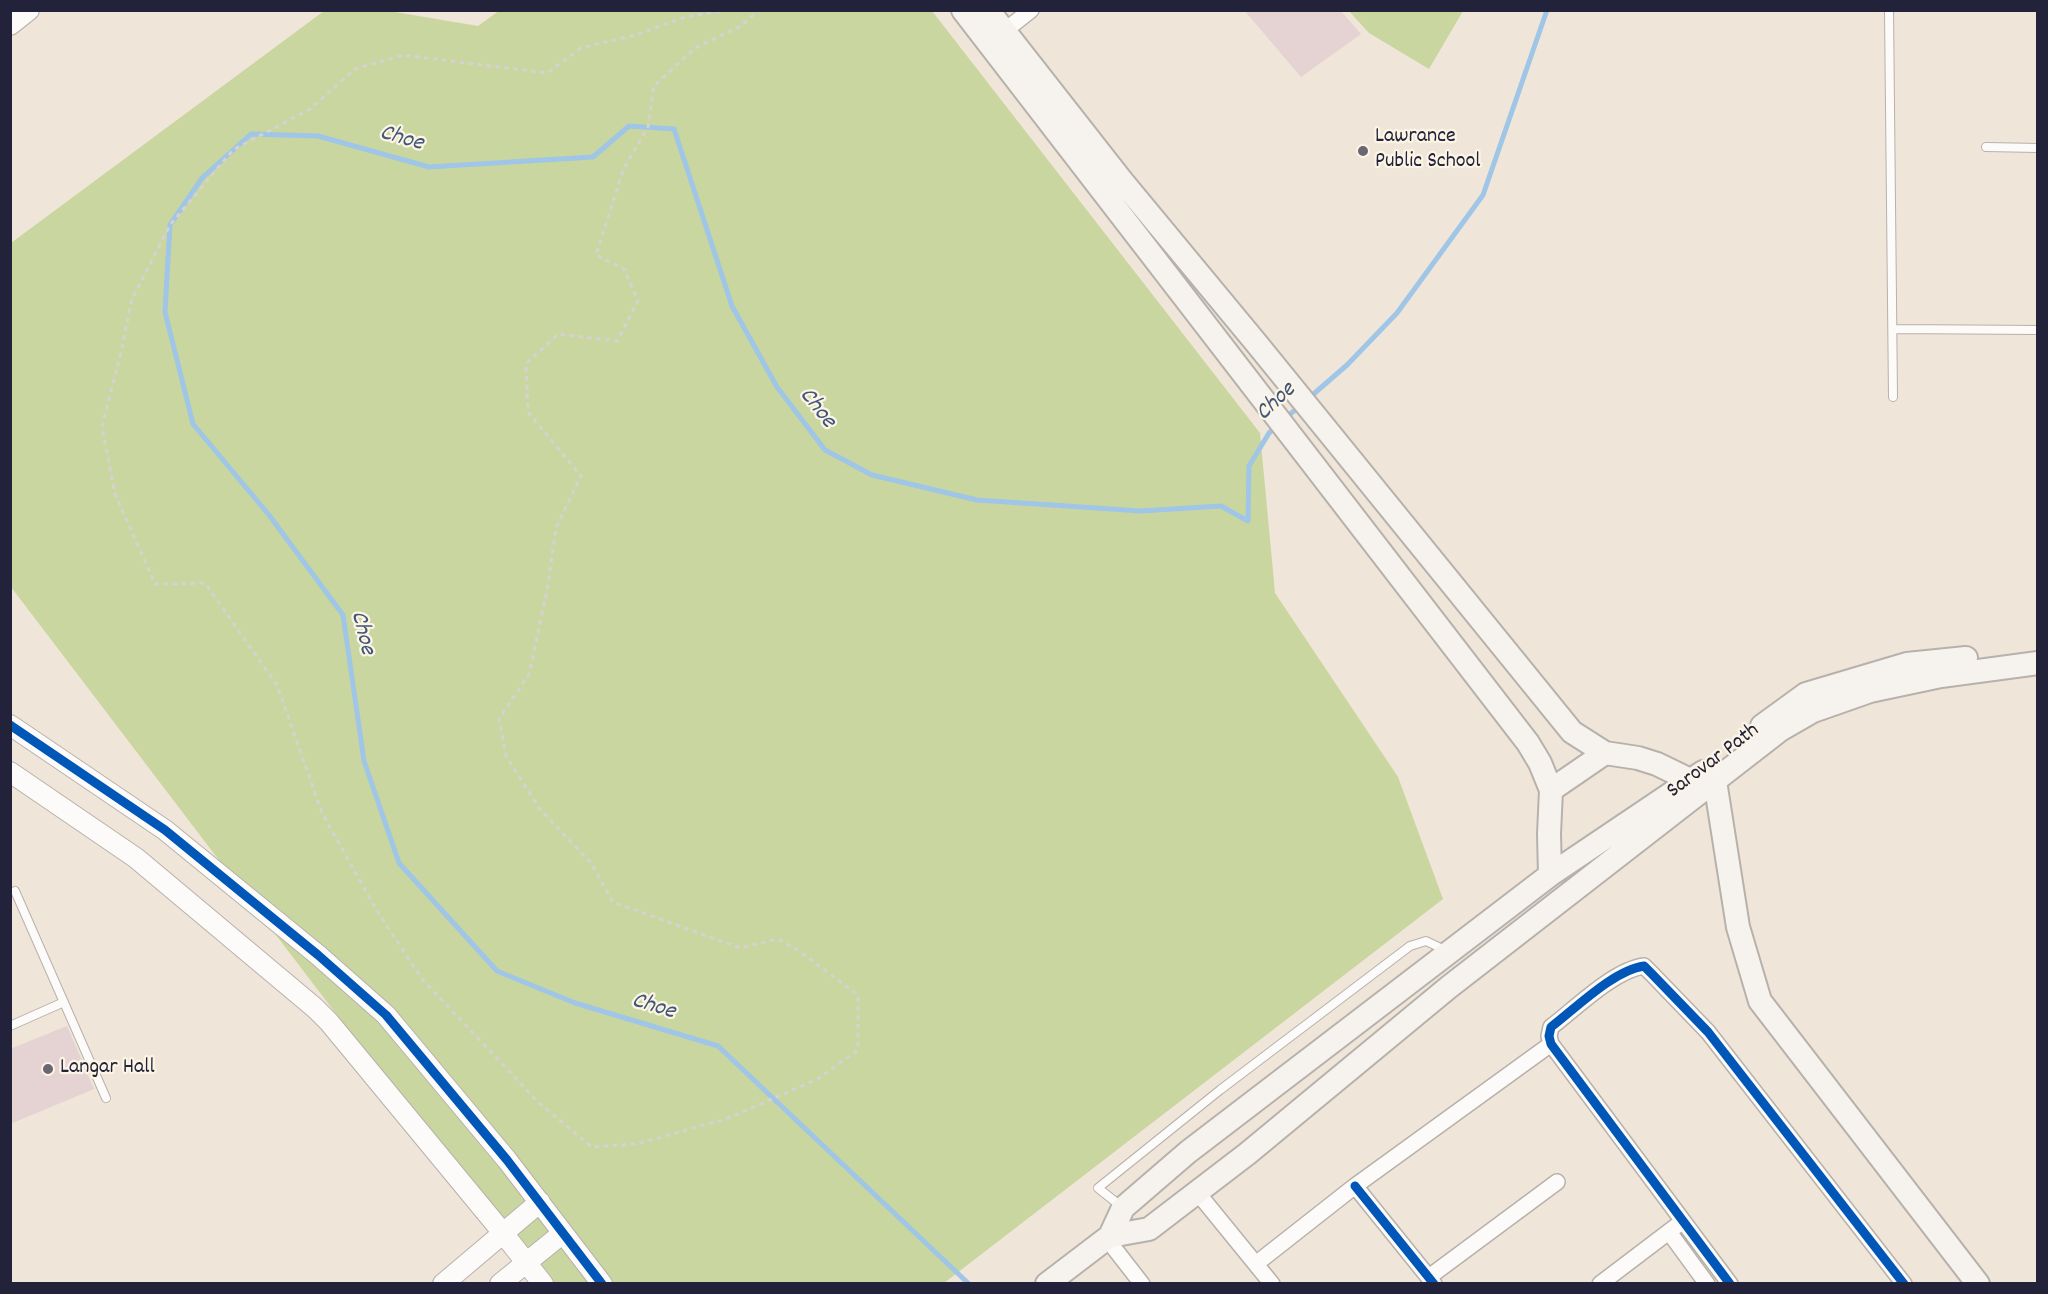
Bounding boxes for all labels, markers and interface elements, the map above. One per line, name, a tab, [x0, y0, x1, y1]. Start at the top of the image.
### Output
water label: Choe	[376, 120, 426, 160]
place label: Lawrance Public School	[1375, 125, 1481, 176]
marker: Lawrance Public School	[1356, 144, 1370, 158]
water label: Choe	[1251, 377, 1303, 429]
water label: Choe	[791, 383, 841, 435]
water label: Choe	[342, 608, 380, 658]
street label: Sarovar Path	[1662, 719, 1766, 805]
water label: Choe	[628, 988, 678, 1028]
place label: Langar Hall	[60, 1056, 155, 1082]
marker: Langar Hall	[41, 1062, 55, 1076]

